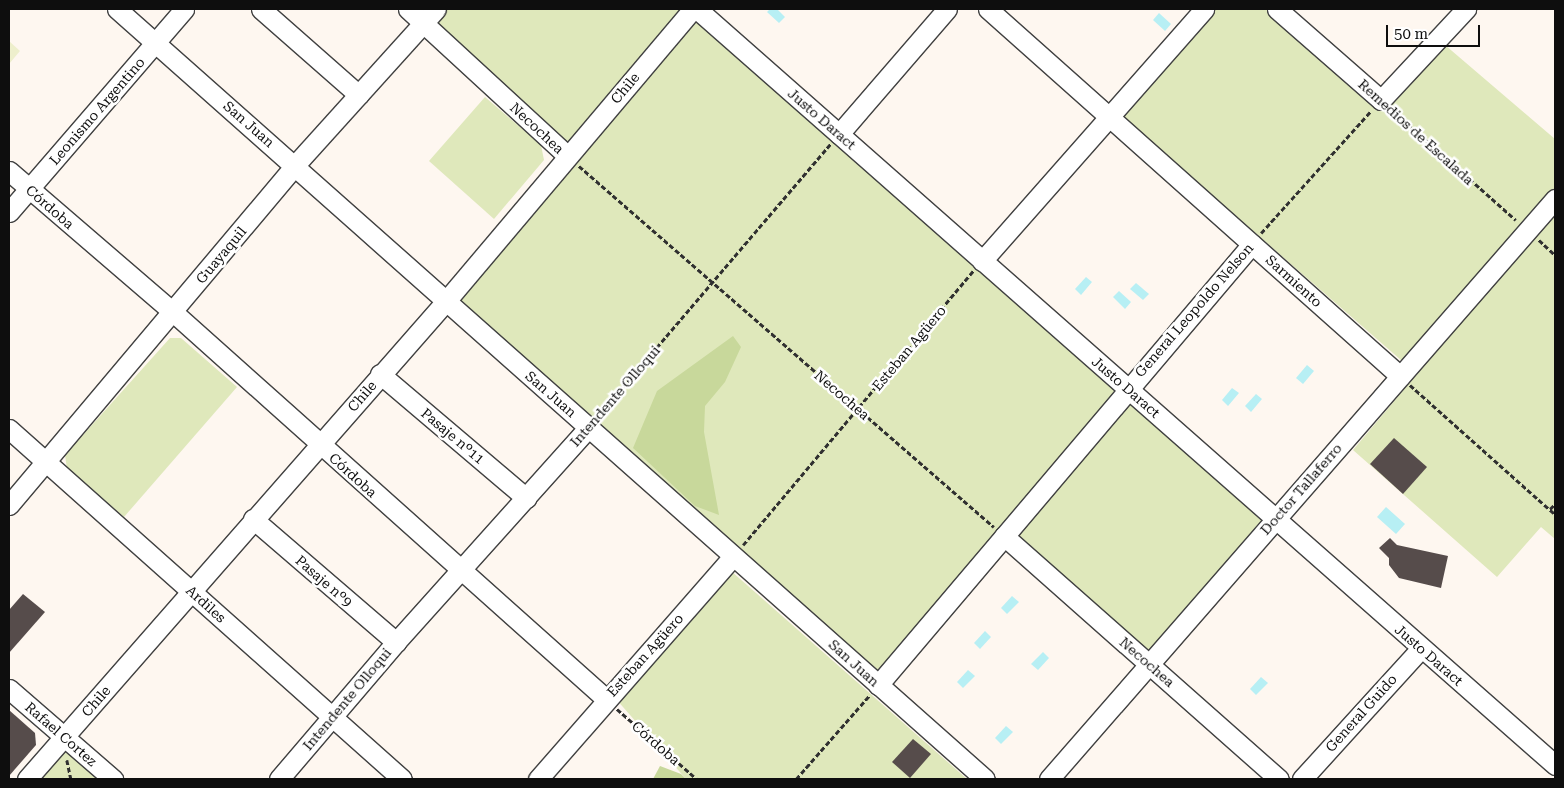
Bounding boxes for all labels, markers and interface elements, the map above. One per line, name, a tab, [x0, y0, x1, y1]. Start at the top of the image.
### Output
scale bar	[1389, 15, 1483, 47]
text: 50 m	[1394, 25, 1428, 43]
street label: Leonismo Argentino	[46, 54, 148, 168]
street label: Chile	[607, 69, 643, 107]
street label: Remedios de Escalada	[1355, 76, 1477, 188]
street label: Justo Daract	[784, 85, 860, 153]
street label: San Juan	[220, 97, 278, 151]
street label: Necochea	[507, 99, 567, 157]
street label: Córdoba	[22, 182, 78, 232]
street label: Guayaquil	[192, 223, 250, 287]
street label: General Leopoldo Nelson	[1131, 240, 1257, 380]
street label: Sarmiento	[1262, 251, 1326, 311]
street label: Esteban Agüero	[869, 302, 949, 394]
street label: Intendente Olloqui	[566, 342, 664, 450]
street label: Justo Daract	[1088, 353, 1164, 421]
street label: San Juan	[522, 367, 580, 421]
street label: Necochea	[811, 367, 873, 423]
street label: Chile	[344, 377, 380, 415]
street label: Pasaje nº11	[418, 405, 488, 467]
street label: Doctor Tallaferro	[1257, 440, 1345, 538]
street label: Córdoba	[326, 449, 380, 501]
street label: Pasaje nº9	[292, 552, 356, 610]
street label: Ardiles	[183, 582, 229, 626]
street label: Esteban Agüero	[603, 610, 687, 700]
street label: Justo Daract	[1391, 621, 1467, 689]
street label: Necochea	[1116, 634, 1178, 690]
street label: San Juan	[825, 636, 883, 690]
street label: Intendente Olloqui	[299, 644, 395, 754]
street label: General Guido	[1322, 671, 1400, 755]
street label: Chile	[78, 682, 114, 720]
street label: Rafael Cortez	[22, 698, 100, 770]
street label: Córdoba	[628, 718, 684, 768]

